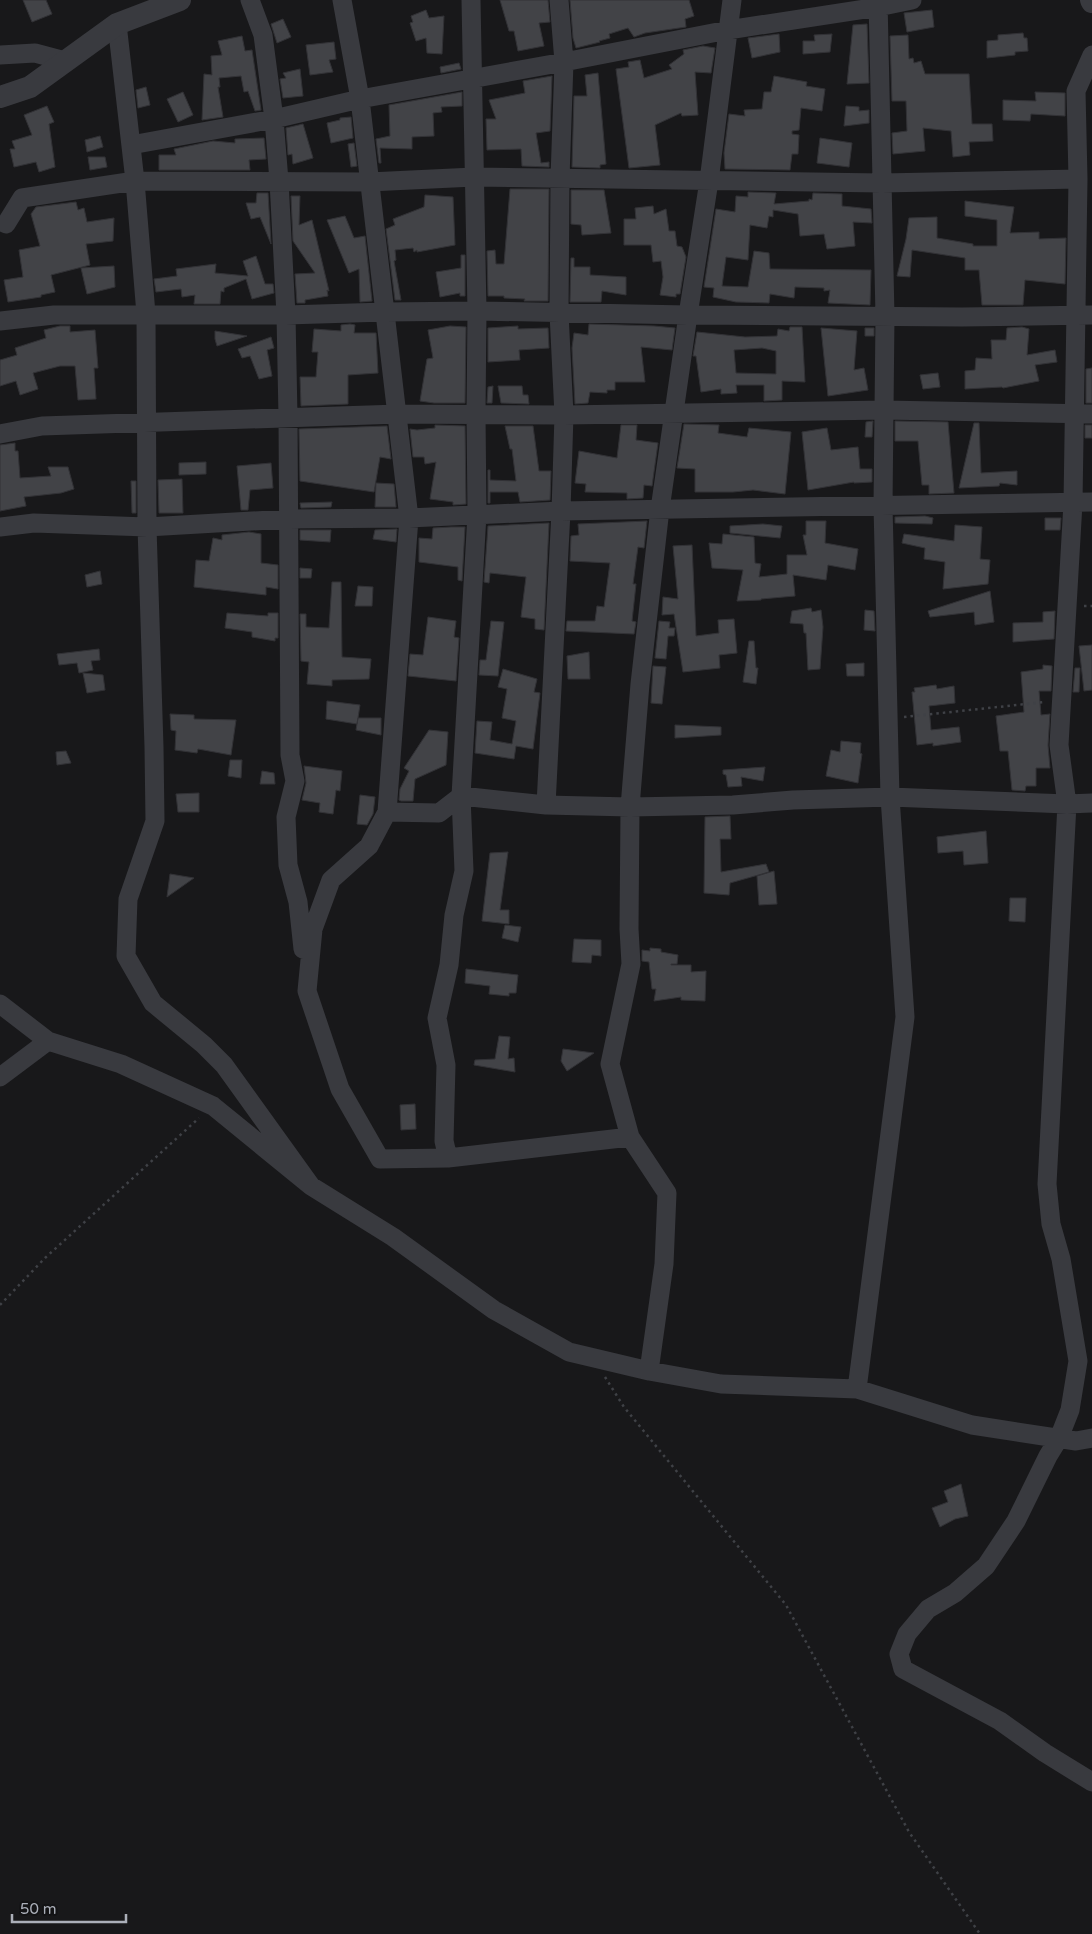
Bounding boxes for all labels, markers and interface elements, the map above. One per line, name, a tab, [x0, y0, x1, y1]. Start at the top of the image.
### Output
scale bar	[12, 1892, 126, 1924]
text: 50 m	[20, 1900, 57, 1918]

